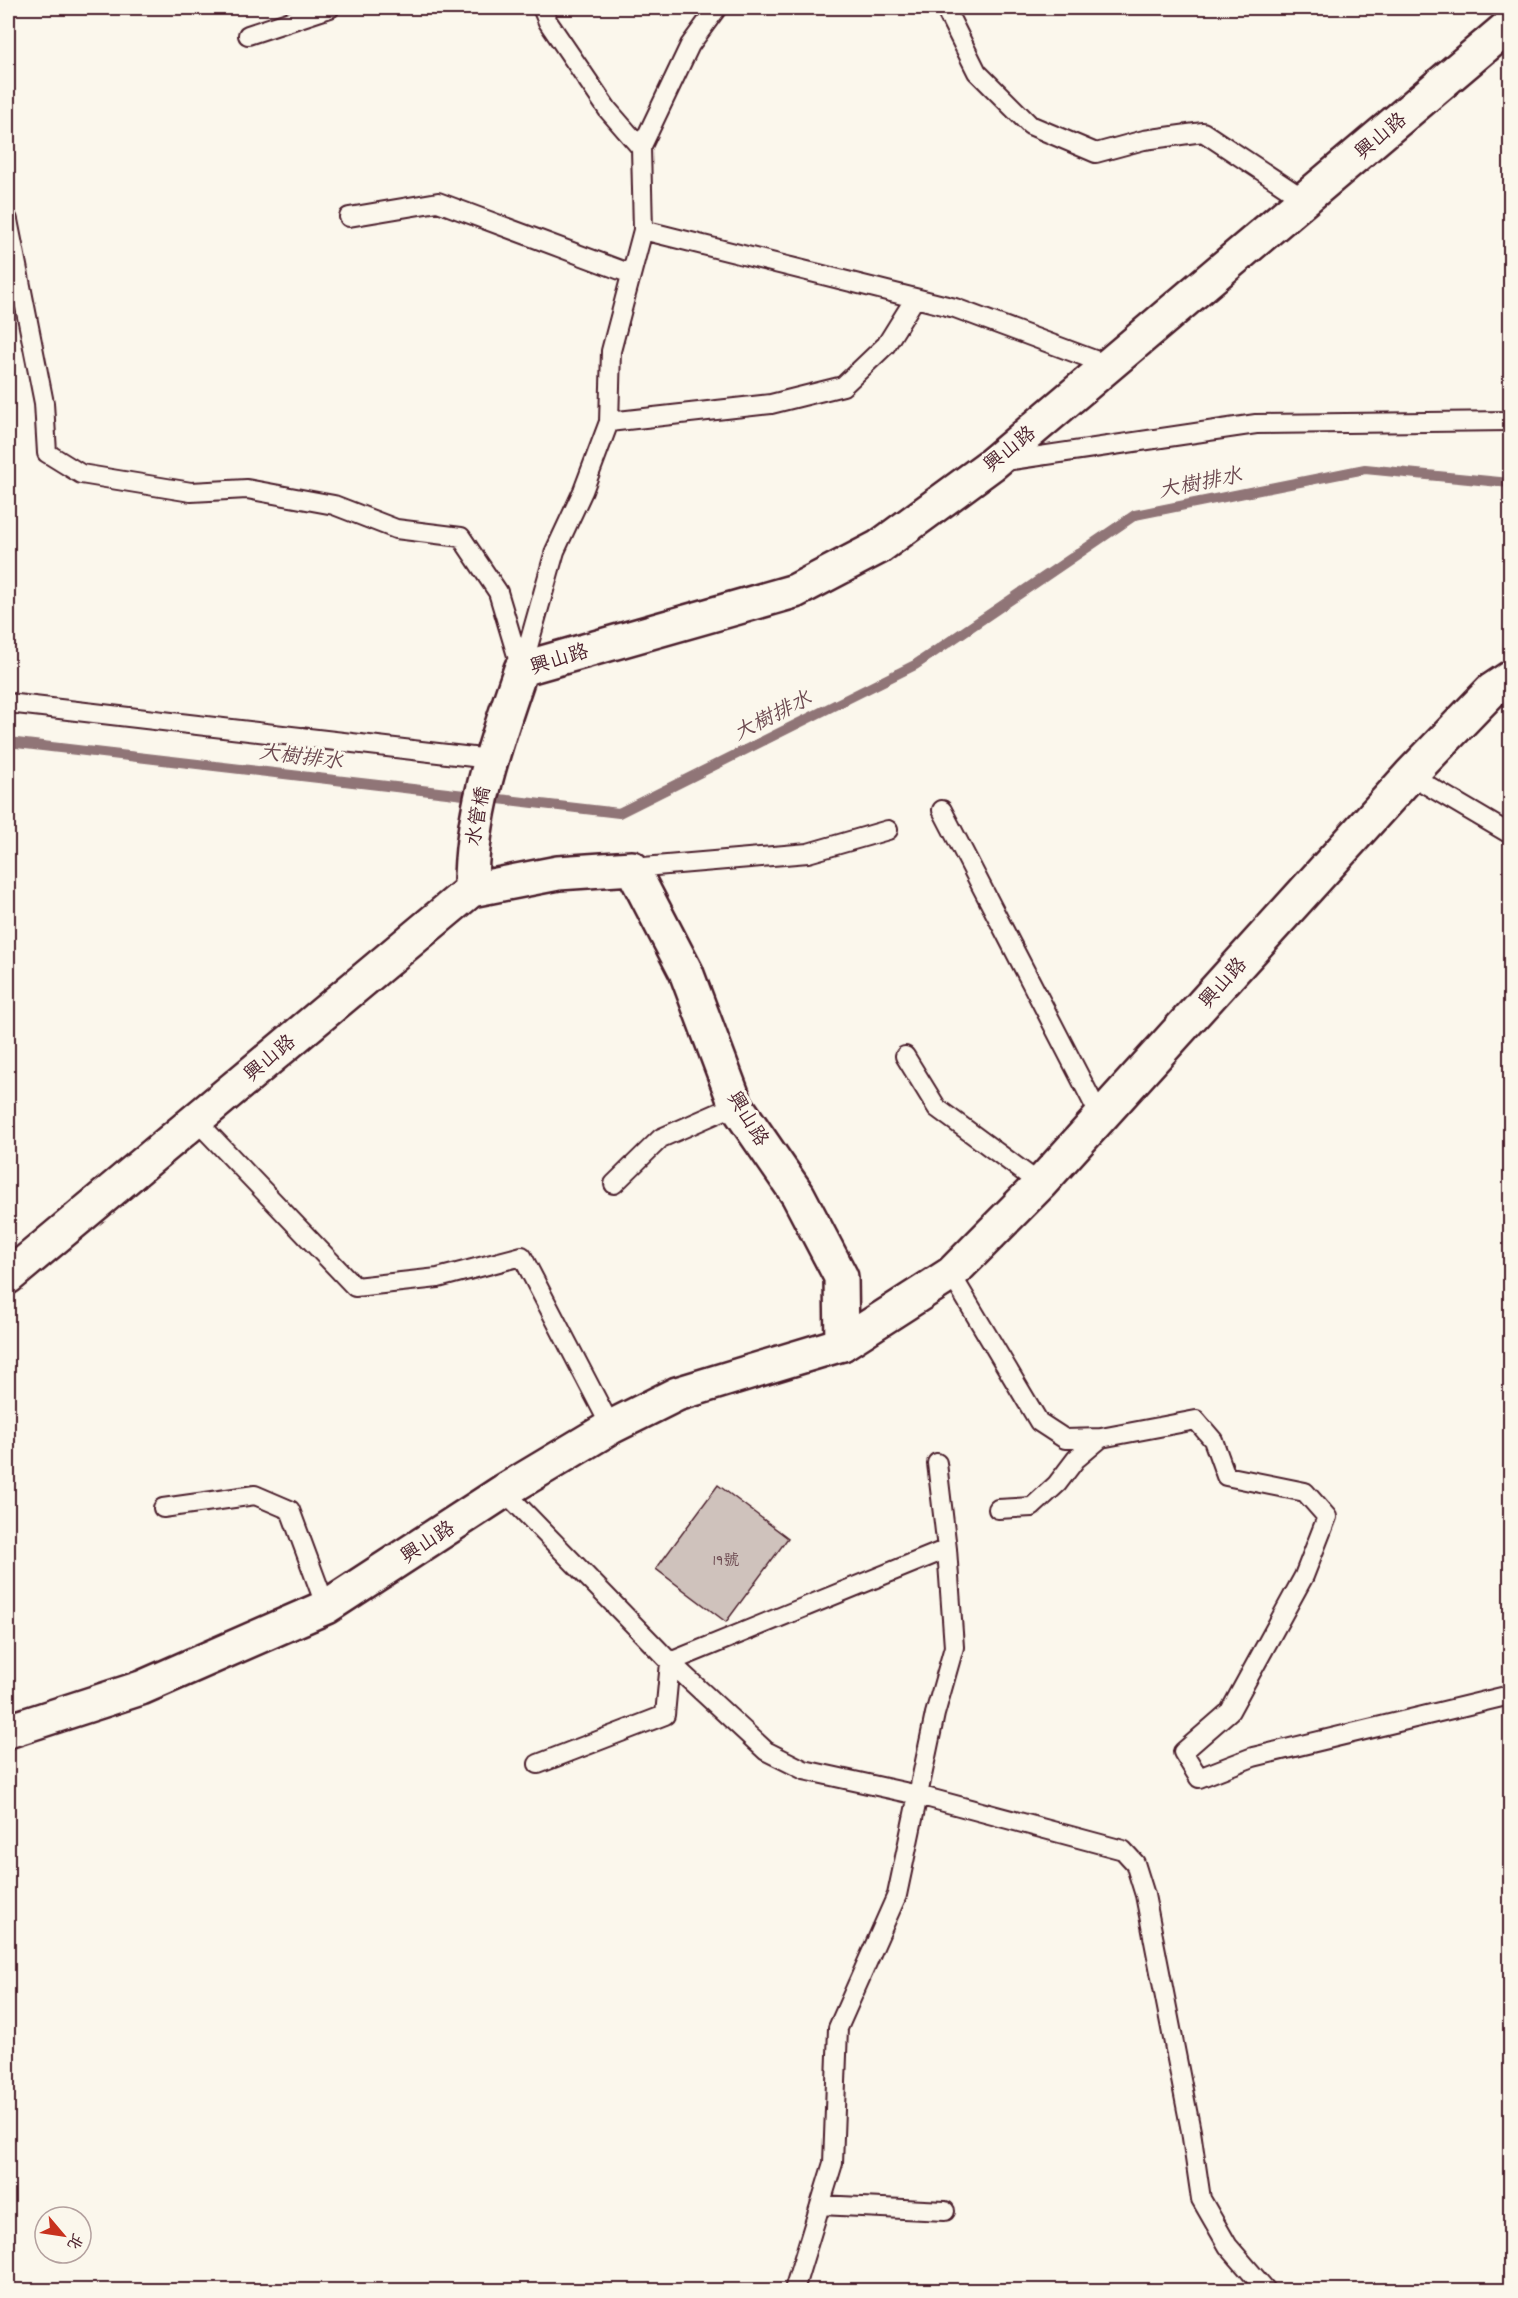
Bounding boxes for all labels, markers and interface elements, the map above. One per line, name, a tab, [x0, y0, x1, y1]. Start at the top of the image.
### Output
street label: 興山路	[1350, 107, 1415, 167]
street label: 興山路	[979, 420, 1044, 480]
water label: 大樹排水	[1156, 462, 1246, 508]
street label: 興山路	[527, 638, 594, 683]
water label: 大樹排水	[729, 685, 818, 750]
water label: 大樹排水	[257, 739, 345, 779]
street label: 水管橋	[461, 785, 499, 848]
street label: 興山路	[1194, 952, 1255, 1016]
street label: 興山路	[239, 1029, 304, 1089]
street label: 興山路	[719, 1087, 774, 1153]
street label: 興山路	[396, 1515, 462, 1572]
house number: 19號	[713, 1550, 739, 1573]
north arrow	[33, 2205, 93, 2265]
text: 北	[60, 2228, 88, 2254]

